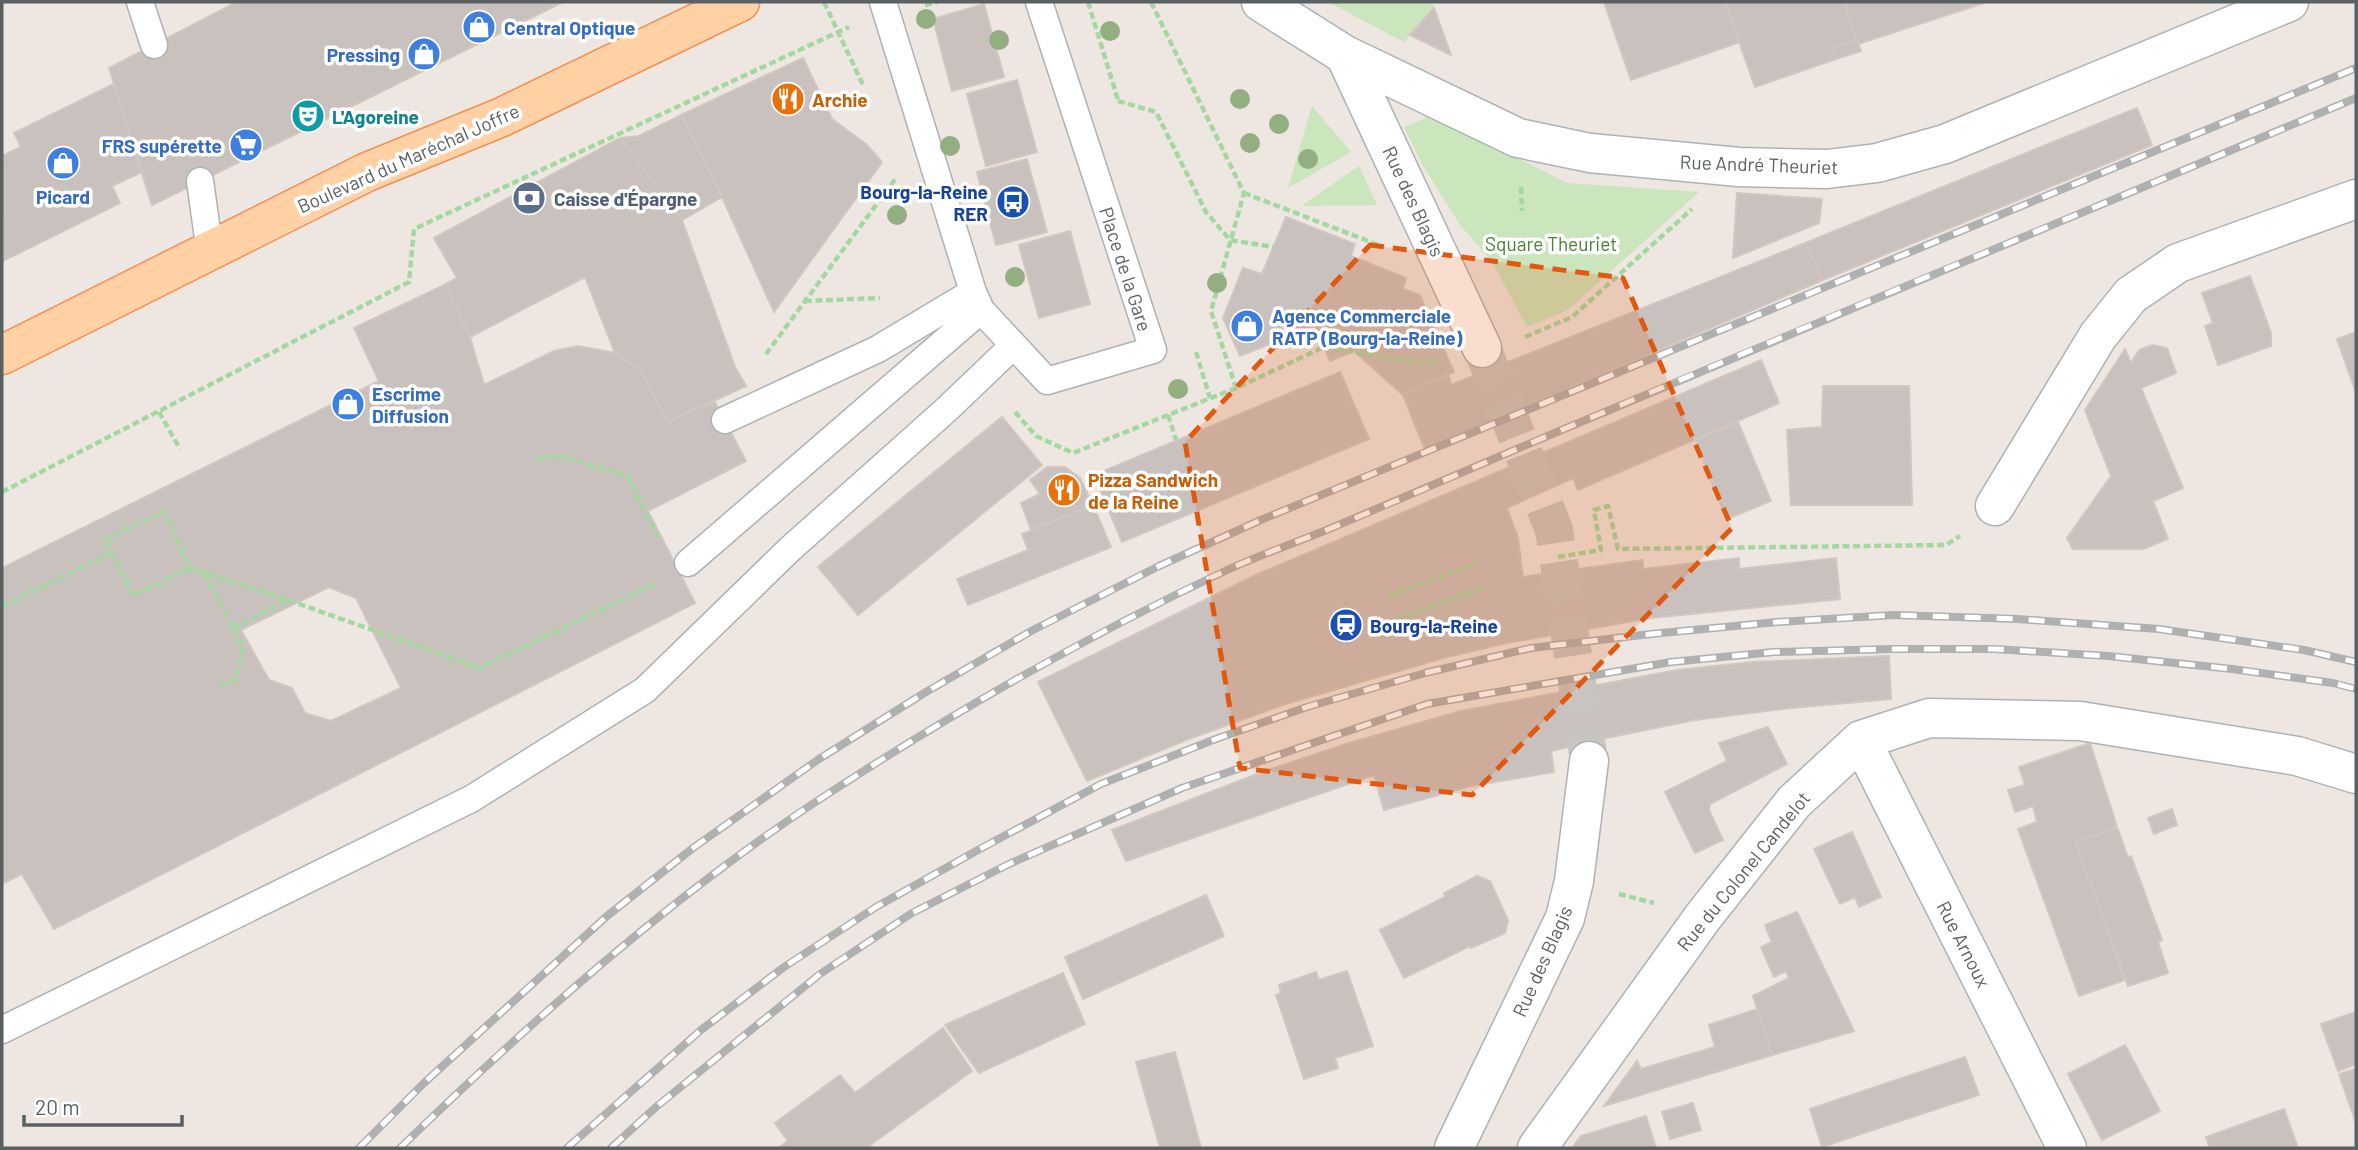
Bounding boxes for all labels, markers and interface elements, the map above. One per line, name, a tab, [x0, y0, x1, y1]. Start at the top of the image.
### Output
shop icon: Central Optique	[460, 8, 498, 46]
place label: Central Optique	[504, 16, 635, 39]
shop icon: Pressing	[405, 35, 443, 73]
place label: Pressing	[327, 43, 400, 66]
restaurant icon: Archie	[769, 80, 807, 118]
place label: Archie	[812, 88, 868, 111]
theatre icon: L'Agoreine	[289, 97, 327, 135]
street label: Boulevard du Maréchal Joffre	[293, 99, 523, 217]
place label: L'Agoreine	[332, 105, 419, 128]
supermarket icon: FRS supérette	[227, 126, 265, 164]
place label: FRS supérette	[102, 134, 222, 157]
street label: Rue des Blagis	[1378, 142, 1450, 260]
shop icon: Picard	[44, 144, 82, 182]
street label: Rue André Theuriet	[1679, 150, 1839, 178]
bank icon: Caisse d'Épargne	[510, 179, 548, 217]
place label: Bourg-la-Reine RER	[860, 180, 988, 225]
bus stop icon: Bourg-la-Reine RER	[994, 183, 1032, 221]
place label: Picard	[36, 185, 90, 208]
place label: Caisse d'Épargne	[554, 187, 697, 210]
street label: Place de la Gare	[1095, 204, 1157, 334]
park label: Square Theuriet	[1485, 232, 1617, 255]
place label: Agence Commerciale RATP (Bourg-la-Reine)	[1272, 304, 1463, 349]
shop icon: Agence Commerciale RATP (Bourg-la-Reine)	[1228, 307, 1266, 345]
place label: Escrime Diffusion	[372, 382, 449, 427]
shop icon: Escrime Diffusion	[329, 385, 367, 423]
place label: Pizza Sandwich de la Reine	[1088, 468, 1218, 513]
restaurant icon: Pizza Sandwich de la Reine	[1045, 471, 1083, 509]
station icon: Bourg-la-Reine	[1327, 606, 1365, 644]
place label: Bourg-la-Reine	[1370, 614, 1498, 637]
street label: Rue du Colonel Candelot	[1672, 787, 1814, 955]
street label: Rue Arnoux	[1932, 897, 1996, 991]
street label: Rue des Blagis	[1507, 902, 1577, 1020]
scale bar	[24, 1084, 182, 1128]
text: 20 m	[35, 1094, 80, 1119]

